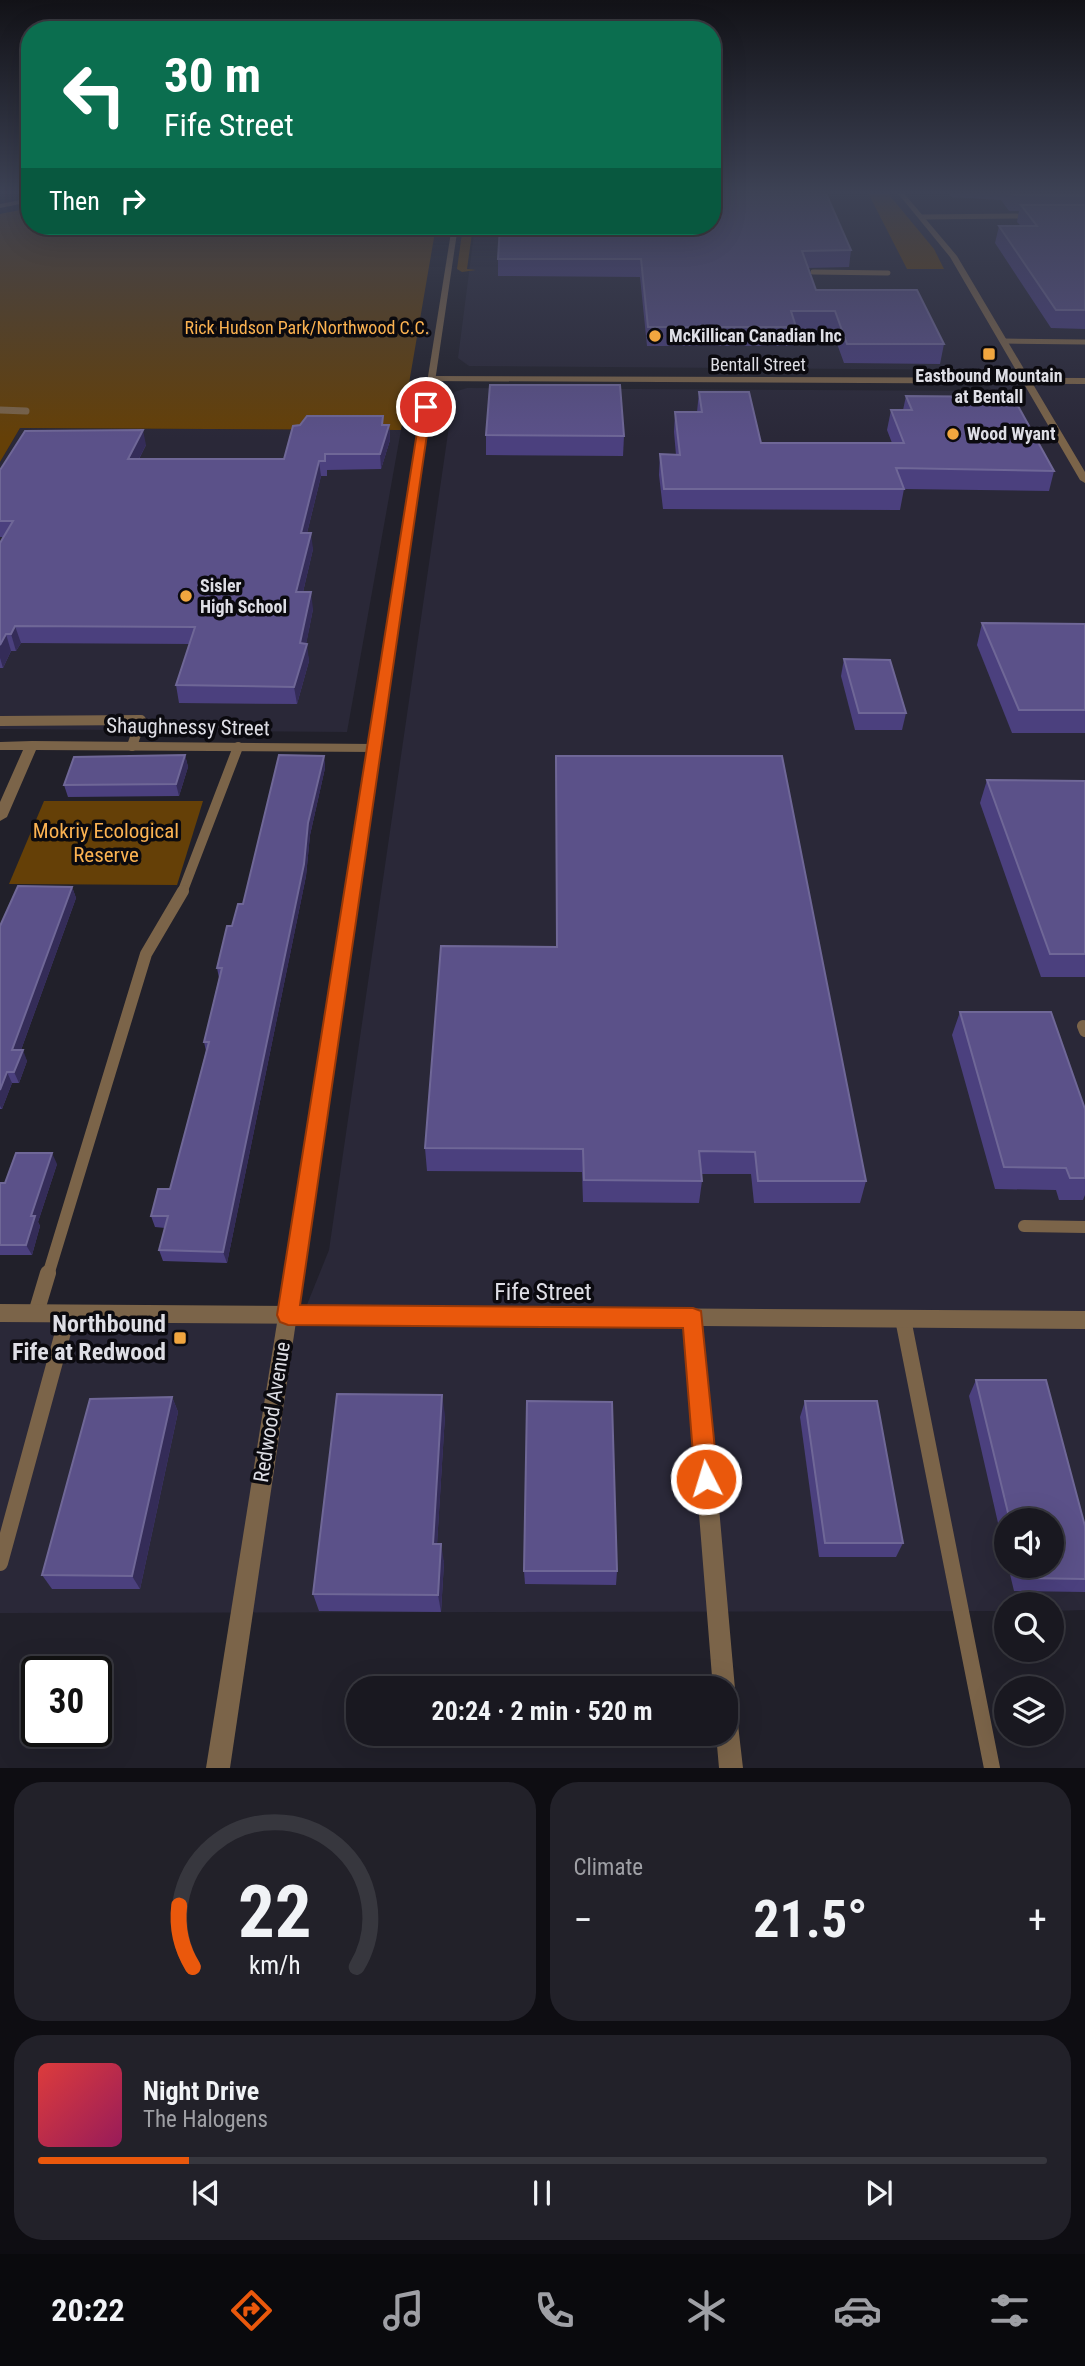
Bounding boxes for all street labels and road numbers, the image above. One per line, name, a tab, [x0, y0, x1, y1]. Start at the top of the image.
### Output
street label: Bentall Street	[710, 354, 806, 375]
street label: Shaughnessy Street	[106, 714, 270, 740]
street label: Fife Street	[494, 1278, 592, 1306]
street label: Redwood Avenue	[249, 1340, 295, 1484]

